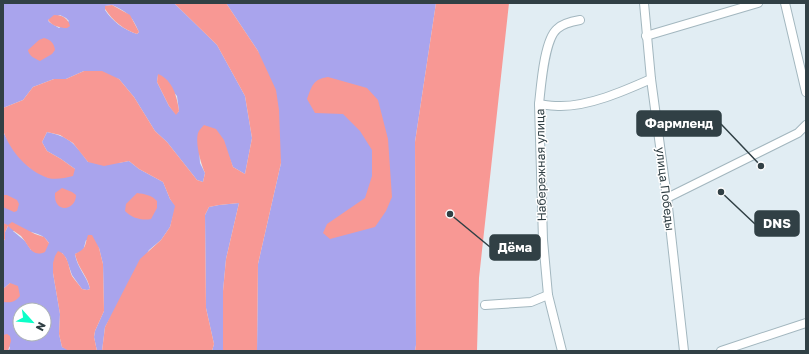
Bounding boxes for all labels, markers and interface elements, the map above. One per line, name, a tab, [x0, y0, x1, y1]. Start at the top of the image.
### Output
street label: Набережная улица	[532, 108, 549, 222]
callout: Фармленд	[637, 111, 721, 136]
text: Фармленд	[645, 115, 713, 131]
street label: улица Победы	[653, 146, 678, 232]
callout: DNS	[755, 211, 799, 236]
text: DNS	[763, 215, 791, 231]
callout: Дёма	[490, 235, 540, 260]
text: Дёма	[498, 239, 533, 255]
north arrow	[12, 302, 52, 342]
text: N	[34, 320, 49, 333]

